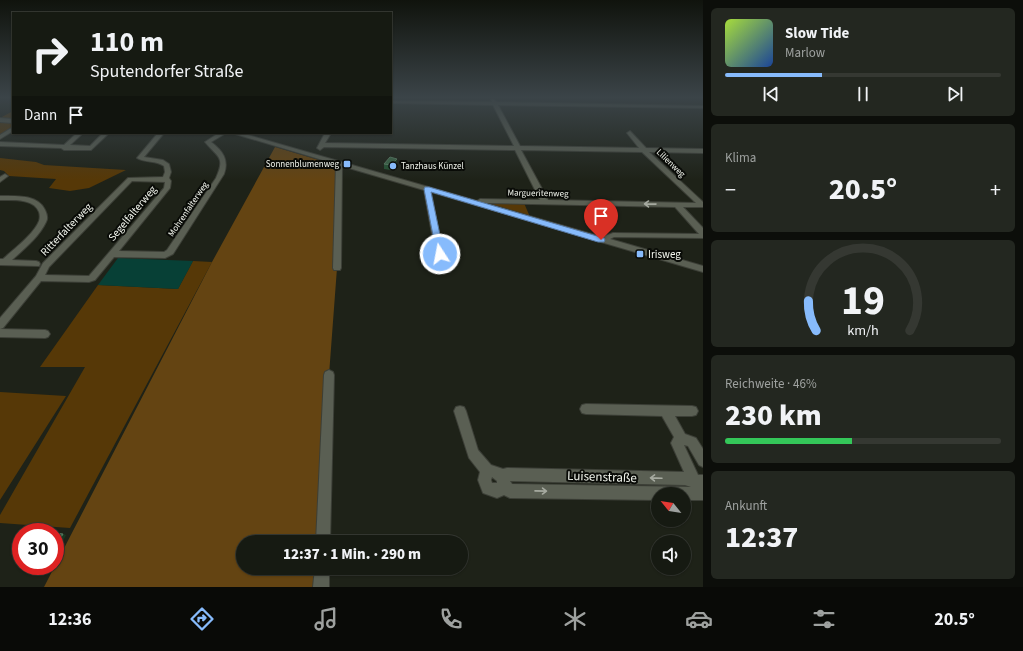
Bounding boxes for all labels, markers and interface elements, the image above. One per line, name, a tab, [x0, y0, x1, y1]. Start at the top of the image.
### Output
text: 110 m	[90, 22, 164, 62]
text: Slow Tide	[785, 23, 849, 44]
icon: right	[24, 28, 76, 80]
text: Marlow	[785, 44, 825, 62]
text: Sputendorfer Straße	[90, 59, 243, 84]
icon: previous	[760, 83, 782, 105]
icon: pause	[852, 83, 874, 105]
icon: next	[944, 83, 966, 105]
icon: arrive	[65, 104, 87, 126]
text: Dann	[24, 105, 57, 126]
street label: Lilienweg	[653, 146, 688, 181]
text: Klima	[725, 149, 756, 167]
place label: Sonnenblumenweg	[266, 158, 339, 171]
marker: Sonnenblumenweg	[342, 159, 352, 169]
place label: Tanzhaus Künzel	[401, 160, 464, 173]
marker: Tanzhaus Künzel	[388, 161, 398, 171]
text: 20.5°	[829, 168, 897, 211]
text: −	[725, 174, 736, 206]
text: +	[990, 174, 1001, 206]
street label: Mohrenfalterweg	[165, 179, 212, 239]
street label: Segelfalterweg	[105, 182, 160, 244]
street label: Margueritenweg	[507, 186, 569, 201]
street label: Ritterfalterweg	[37, 199, 96, 259]
pin	[584, 199, 618, 240]
one-way arrow	[644, 200, 657, 208]
icon: arrive	[590, 205, 612, 227]
position arrow	[419, 233, 461, 275]
place label: Irisweg	[648, 247, 681, 262]
marker: Irisweg	[635, 249, 645, 259]
text: 19	[841, 271, 885, 331]
text: km/h	[847, 320, 879, 341]
text: Reichweite · 46%	[725, 375, 817, 393]
text: 230 km	[725, 394, 822, 437]
street label: Luisenstraße	[567, 467, 637, 487]
one-way arrow	[650, 474, 663, 482]
one-way arrow	[534, 487, 547, 495]
north arrow	[651, 487, 691, 527]
map controls	[651, 487, 691, 575]
text: Ankunft	[725, 497, 767, 515]
text: 12:37	[725, 516, 798, 559]
speed limit sign: 30	[12, 523, 64, 575]
button: sound	[651, 535, 691, 575]
text: 12:37 · 1 Min. · 290 m	[283, 544, 421, 565]
icon: directions	[188, 605, 216, 633]
icon: music	[312, 605, 340, 633]
icon: phone	[437, 605, 465, 633]
icon: climate	[561, 605, 589, 633]
icon: car	[685, 605, 713, 633]
icon: filters	[810, 605, 838, 633]
text: 12:36	[48, 607, 92, 632]
text: 20.5°	[934, 607, 975, 632]

